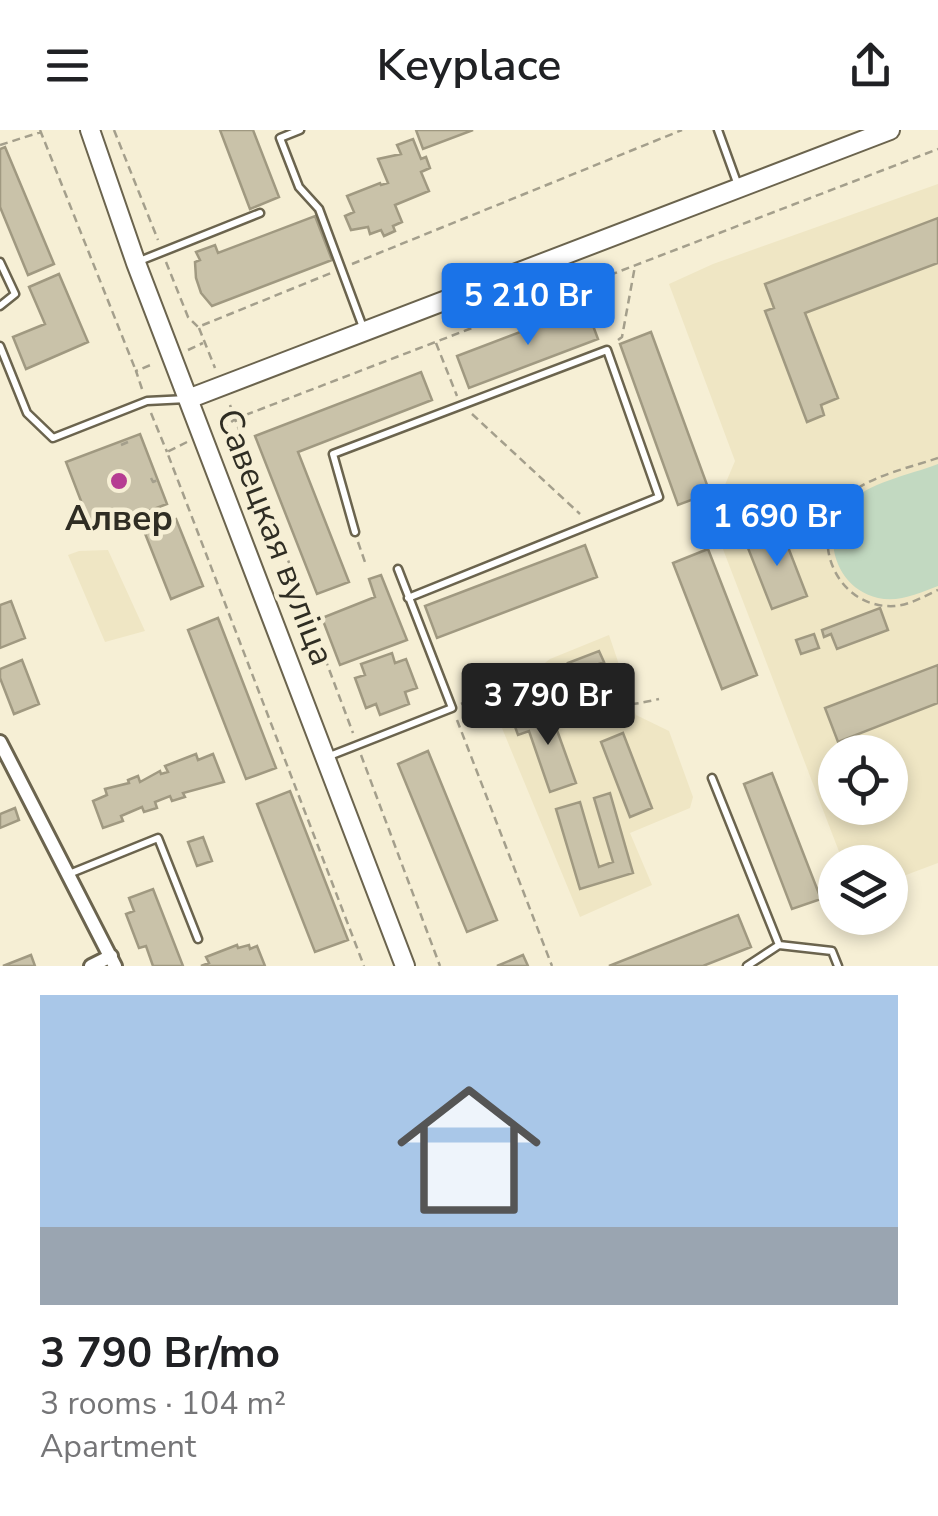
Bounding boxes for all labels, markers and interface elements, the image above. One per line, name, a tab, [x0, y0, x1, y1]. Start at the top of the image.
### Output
text: Keyplace	[377, 35, 561, 96]
icon: menu	[40, 38, 95, 93]
icon: share	[843, 38, 898, 93]
pin: 5 210 Br	[425, 263, 631, 348]
text: 5 210 Br	[464, 274, 592, 317]
street label: Савецкая вуліца	[205, 402, 346, 672]
marker: Алвер	[108, 470, 130, 492]
pin: 1 690 Br	[674, 484, 880, 569]
place label: Алвер	[65, 495, 173, 542]
text: 1 690 Br	[713, 495, 841, 538]
pin: 3 790 Br	[445, 663, 651, 748]
text: 3 790 Br	[484, 674, 612, 717]
map controls	[818, 735, 908, 935]
button: locate	[818, 735, 908, 825]
button: layers	[818, 845, 908, 935]
icon: home	[379, 1060, 559, 1240]
text: 3 790 Br/mo	[40, 1325, 280, 1382]
text: 3 rooms · 104 m²	[40, 1382, 286, 1425]
text: Apartment	[40, 1425, 196, 1468]

